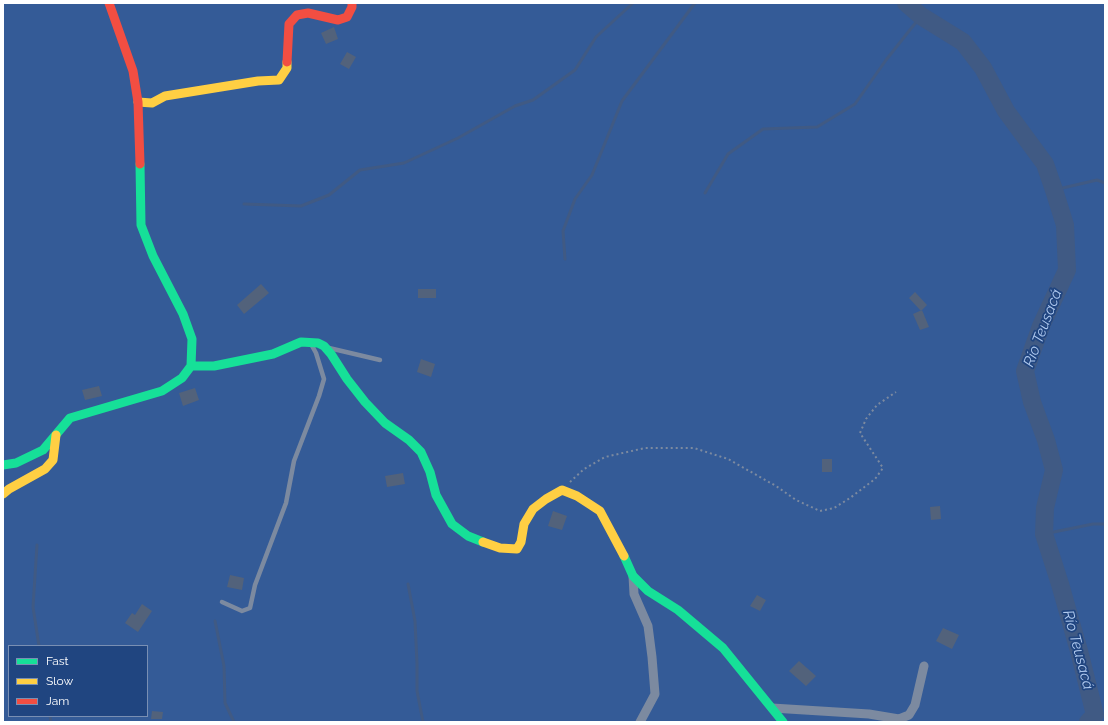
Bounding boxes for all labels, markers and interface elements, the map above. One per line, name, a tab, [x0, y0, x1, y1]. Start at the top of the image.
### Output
water label: Río Teusacá	[1020, 287, 1066, 369]
water label: Río Teusacá	[1059, 608, 1097, 692]
legend	[8, 645, 148, 717]
text: Fast	[46, 654, 69, 668]
text: Slow	[46, 674, 73, 688]
text: Jam	[46, 694, 69, 708]

